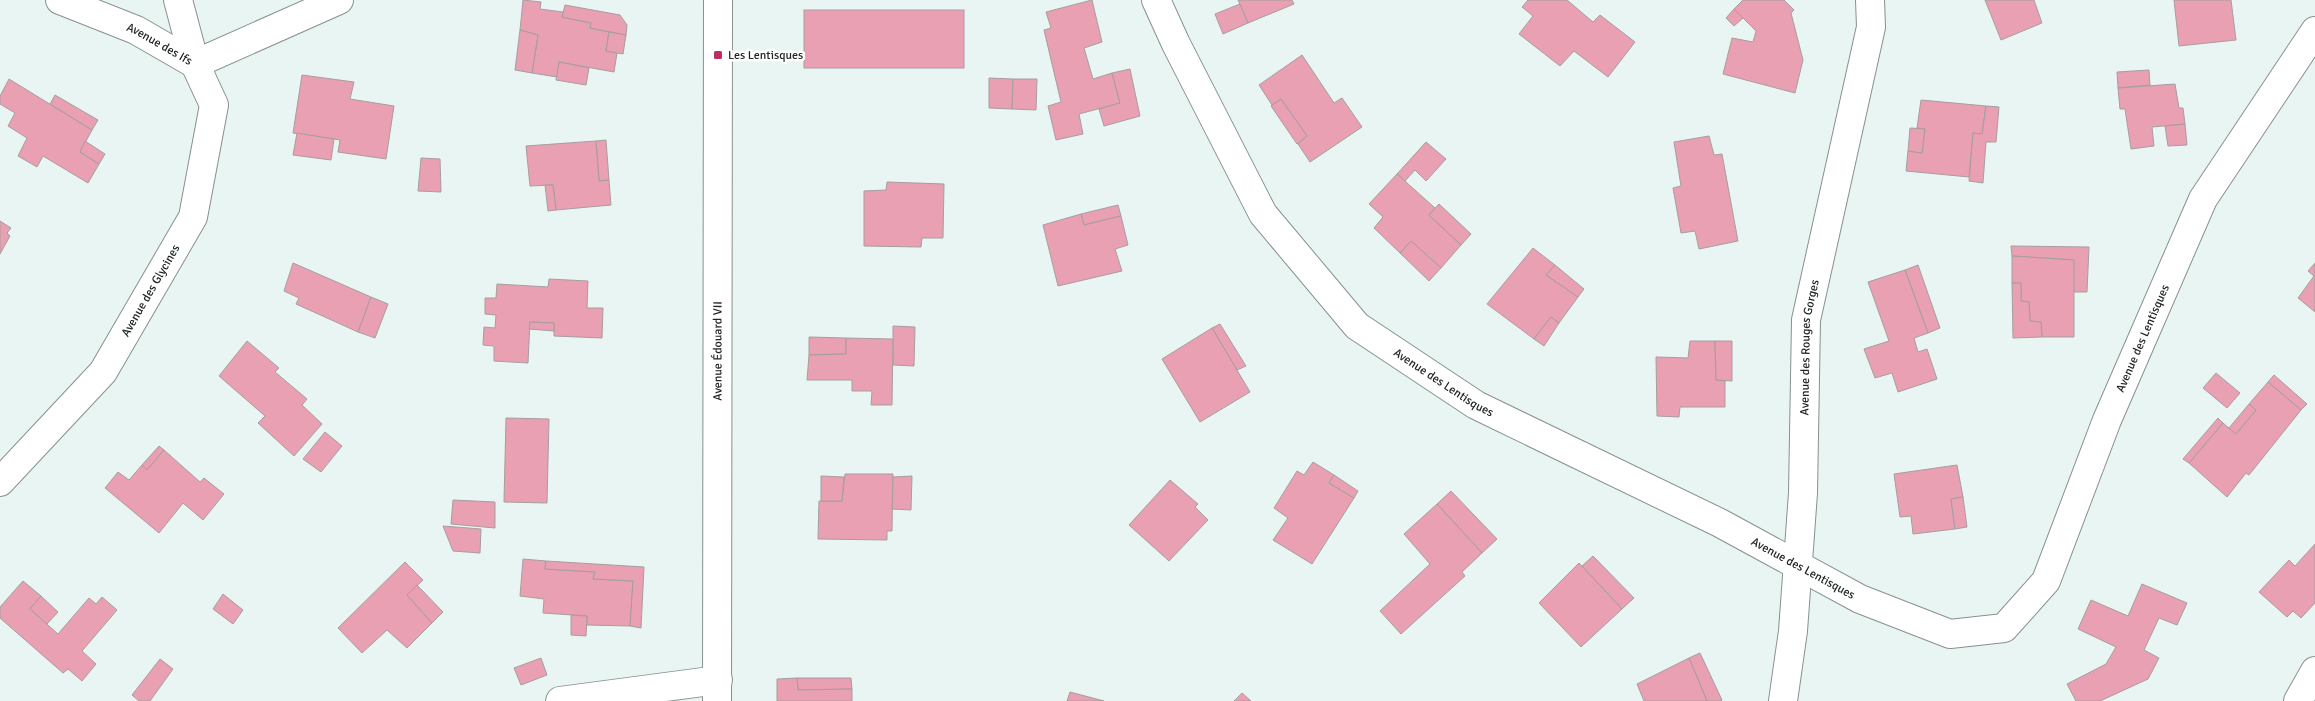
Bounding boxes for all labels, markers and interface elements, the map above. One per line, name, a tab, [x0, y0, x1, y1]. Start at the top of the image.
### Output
street label: Avenue des Ifs	[124, 20, 195, 69]
place label: Les Lentisques	[728, 48, 803, 63]
marker: Les Lentisques	[712, 49, 724, 61]
street label: Avenue des Glycines	[118, 242, 183, 339]
street label: Avenue des Rouges Gorges	[1797, 278, 1823, 416]
street label: Avenue des Lentisques	[2113, 282, 2173, 395]
street label: Avenue Édouard VII	[710, 301, 726, 401]
street label: Avenue des Lentisques	[1390, 345, 1496, 420]
street label: Avenue des Lentisques	[1748, 534, 1857, 603]

